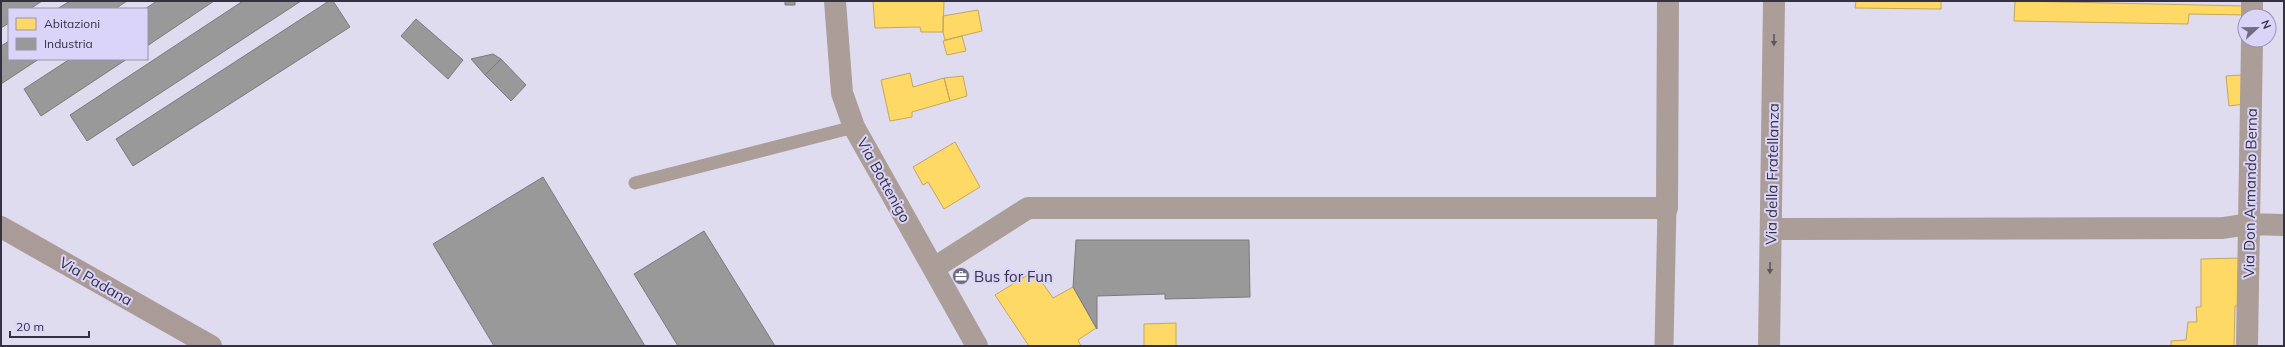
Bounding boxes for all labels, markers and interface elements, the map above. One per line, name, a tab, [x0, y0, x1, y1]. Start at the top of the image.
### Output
legend	[8, 8, 148, 60]
north arrow	[2237, 8, 2277, 48]
text: Abitazioni	[44, 16, 100, 31]
text: N	[2258, 18, 2274, 31]
one-way arrow	[1770, 34, 1777, 46]
text: Industria	[44, 36, 93, 51]
street label: Via della Fratellanza	[1761, 103, 1783, 245]
street label: Via Don Armando Berna	[2239, 108, 2261, 278]
street label: Via Bottenigo	[853, 134, 915, 226]
street label: Via Padana	[56, 252, 136, 310]
one-way arrow	[1767, 262, 1773, 275]
office icon: Bus for Fun	[951, 266, 971, 286]
place label: Bus for Fun	[974, 267, 1053, 286]
scale bar	[10, 313, 89, 339]
text: 20 m	[16, 319, 44, 334]

